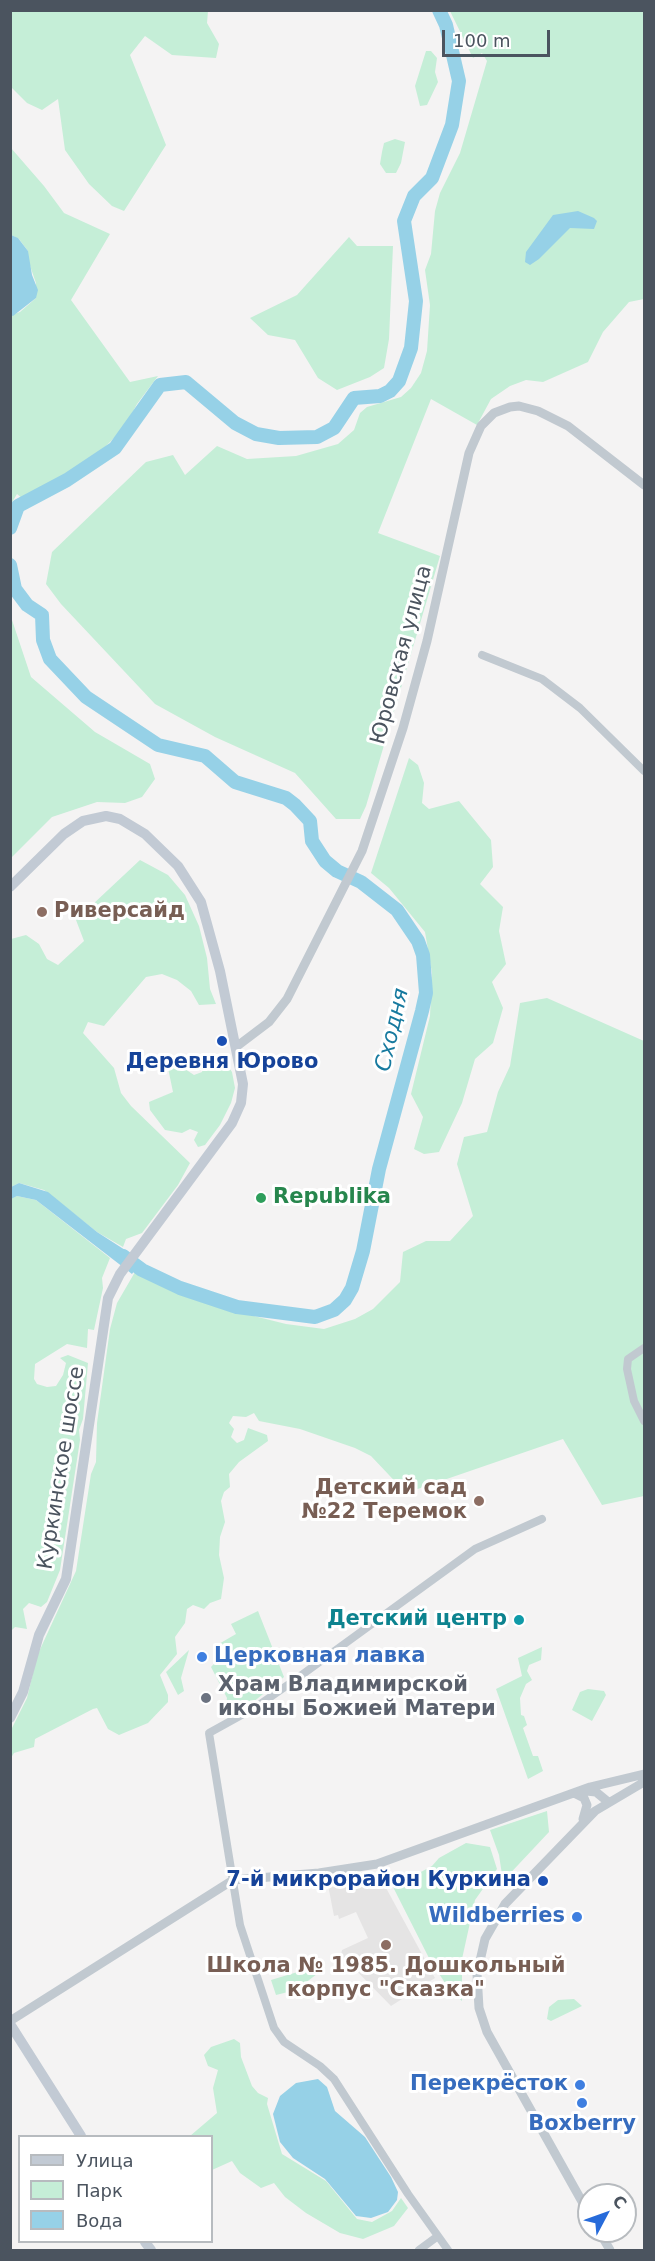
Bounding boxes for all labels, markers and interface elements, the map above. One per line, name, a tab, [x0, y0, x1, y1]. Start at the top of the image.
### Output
scale bar	[445, 18, 553, 56]
text: 100 m	[453, 30, 511, 51]
street label: Юровская улица	[366, 563, 438, 747]
place label: Риверсайд	[54, 899, 185, 925]
marker: Риверсайд	[35, 905, 49, 919]
water label: Сходня	[371, 986, 415, 1074]
marker: Деревня Юрово	[215, 1034, 229, 1048]
place label: Деревня Юрово	[126, 1050, 318, 1076]
place label: Republika	[273, 1185, 391, 1211]
marker: Republika	[254, 1191, 268, 1205]
street label: Куркинское шоссе	[33, 1365, 91, 1571]
place label: Детский сад №22 Теремок	[302, 1476, 467, 1526]
marker: Детский сад №22 Теремок	[472, 1494, 486, 1508]
place label: Детский центр	[327, 1607, 507, 1633]
marker: Детский центр	[512, 1613, 526, 1627]
place label: Церковная лавка	[214, 1644, 425, 1670]
marker: Церковная лавка	[195, 1650, 209, 1664]
place label: Храм Владимирской иконы Божией Матери	[218, 1673, 496, 1723]
marker: Храм Владимирской иконы Божией Матери	[199, 1691, 213, 1705]
place label: 7-й микрорайон Куркина	[226, 1868, 531, 1894]
marker: 7-й микрорайон Куркина	[536, 1874, 550, 1888]
place label: Wildberries	[428, 1904, 565, 1930]
marker: Wildberries	[570, 1910, 584, 1924]
marker: Школа № 1985. Дошкольный корпус "Сказка"	[379, 1938, 393, 1952]
place label: Школа № 1985. Дошкольный корпус "Сказка"	[207, 1954, 565, 2004]
place label: Перекрёсток	[410, 2072, 568, 2098]
marker: Перекрёсток	[573, 2078, 587, 2092]
marker: Boxberry	[575, 2096, 589, 2110]
place label: Boxberry	[528, 2112, 636, 2138]
legend	[18, 2135, 213, 2243]
text: Улица	[76, 2150, 133, 2171]
text: Парк	[76, 2180, 123, 2201]
north arrow	[577, 2183, 637, 2243]
text: С	[608, 2192, 630, 2213]
text: Вода	[76, 2210, 123, 2231]

